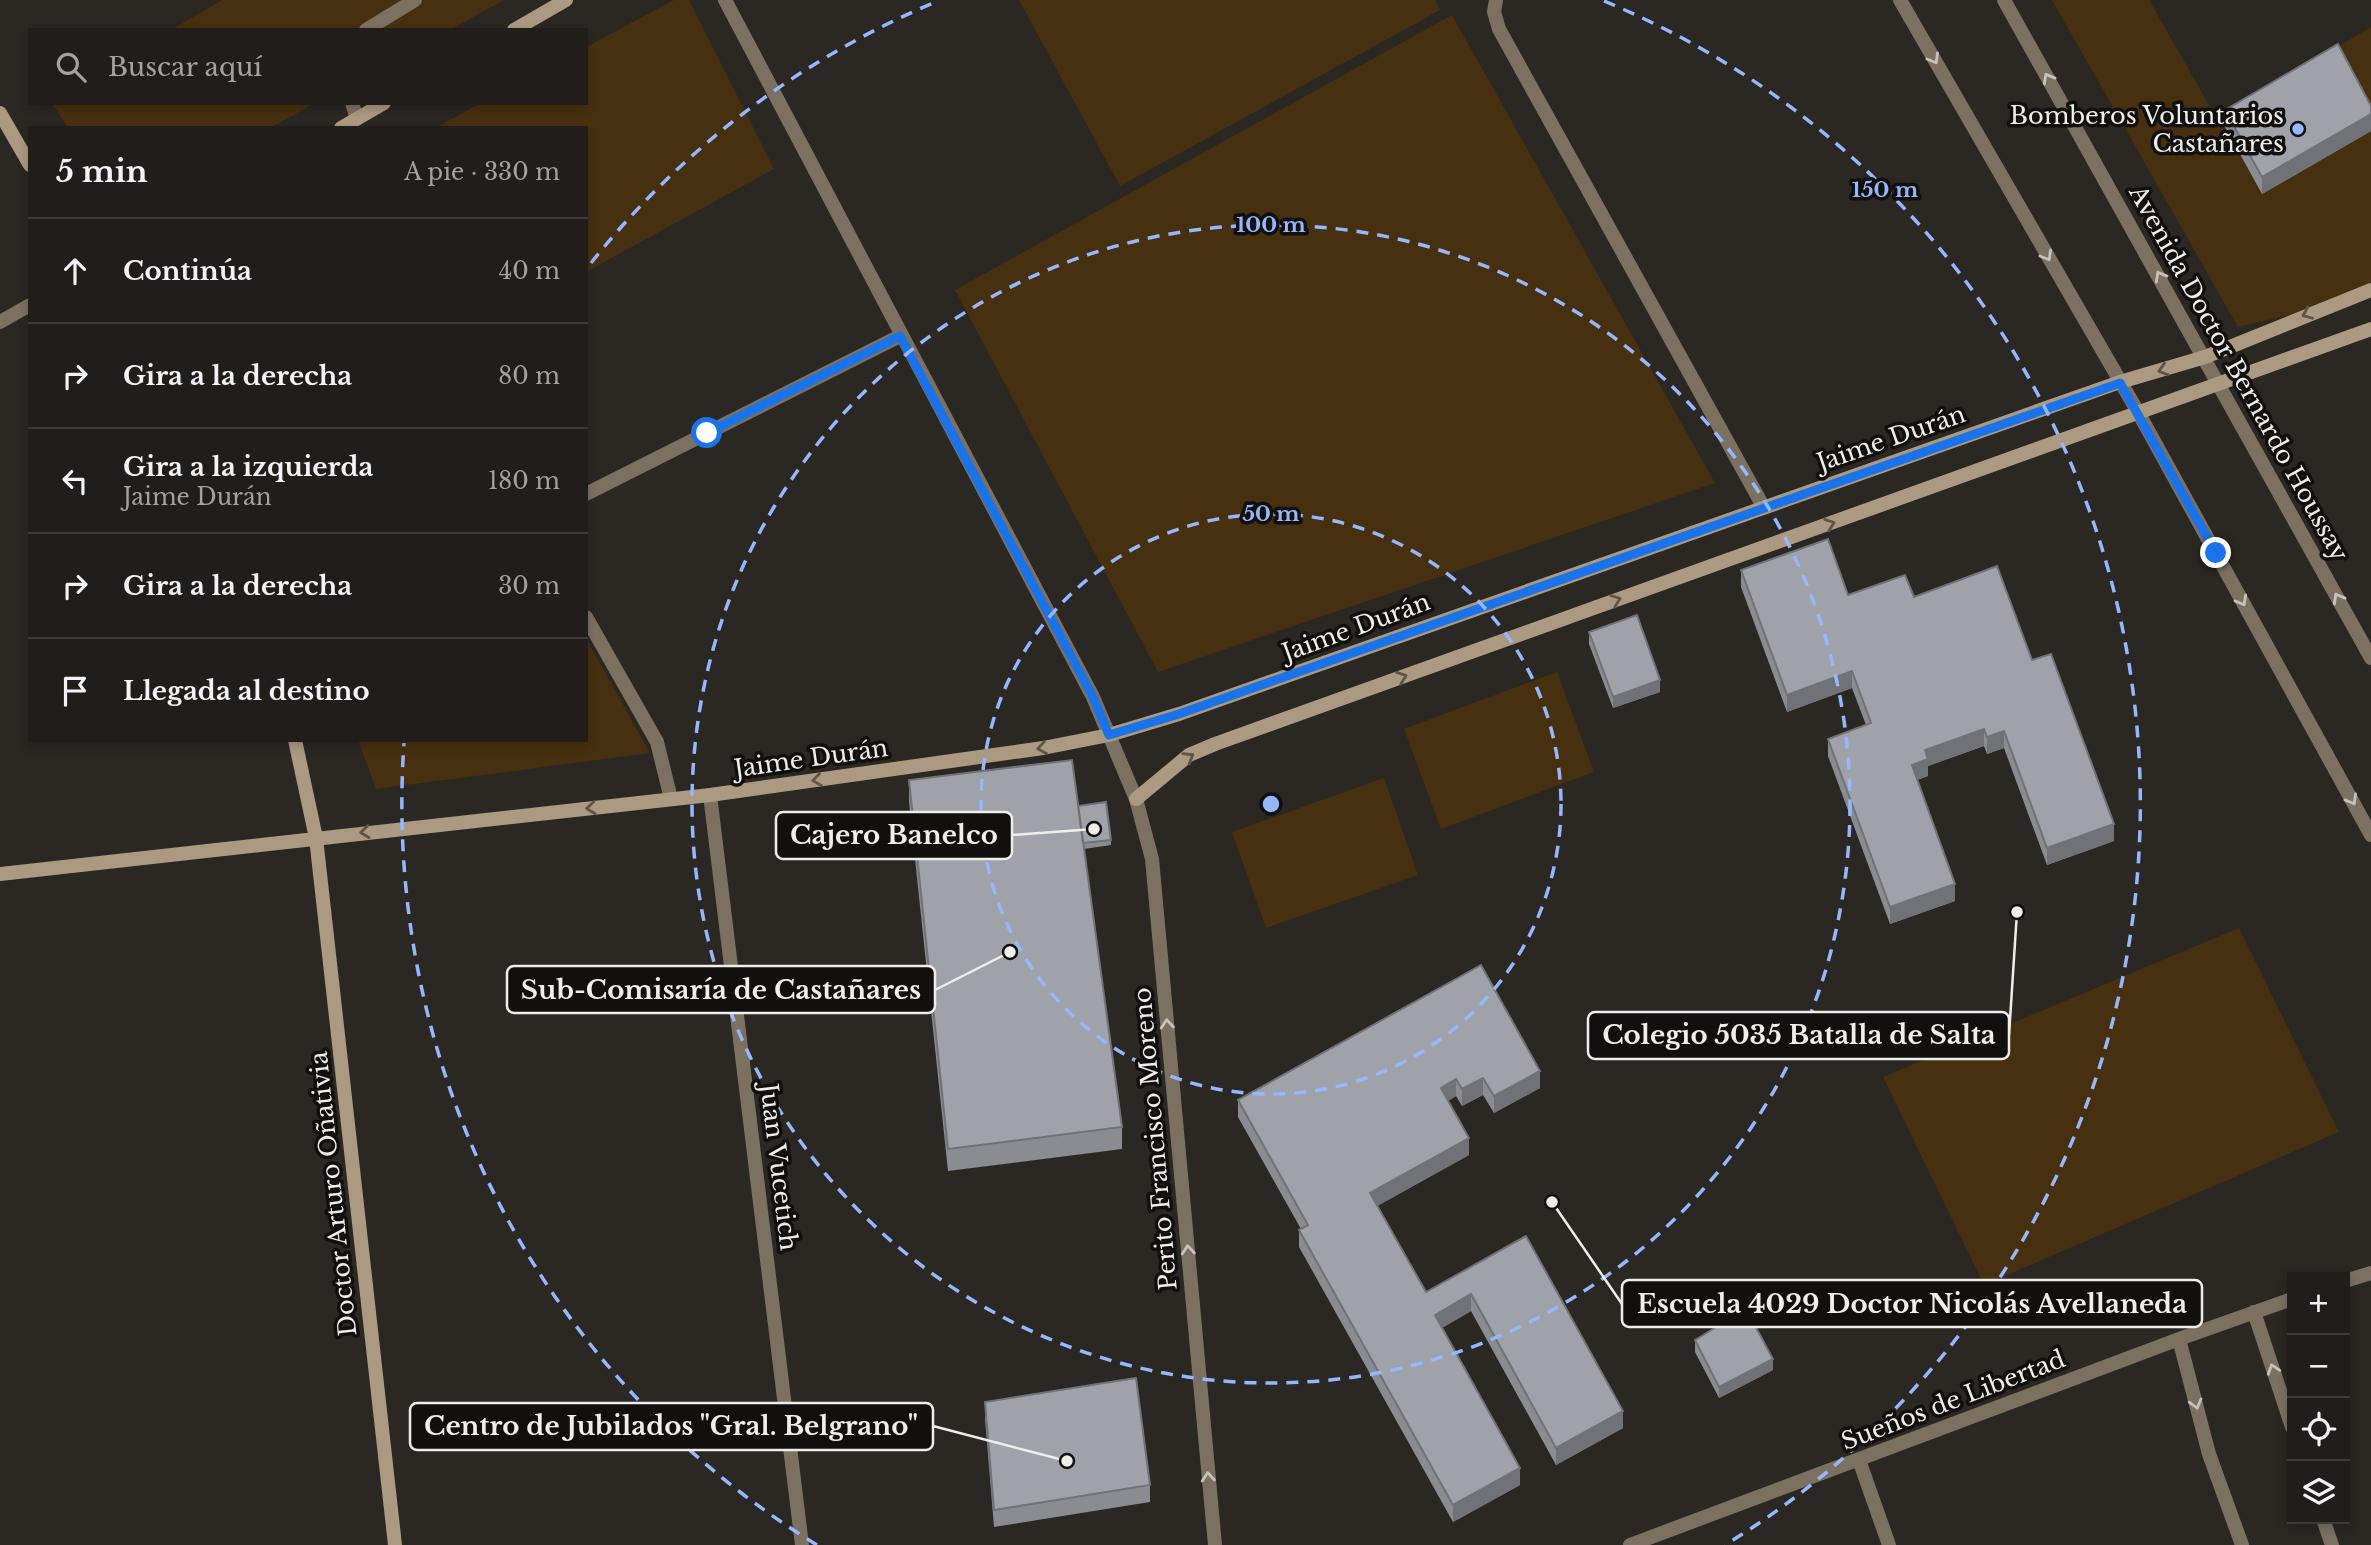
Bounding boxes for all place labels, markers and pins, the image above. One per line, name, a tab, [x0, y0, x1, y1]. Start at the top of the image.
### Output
place label: Bomberos Voluntarios Castañares	[2010, 101, 2284, 158]
marker: Bomberos Voluntarios Castañares	[2290, 121, 2306, 137]
centre of rings	[1259, 792, 1283, 816]
callout: Cajero Banelco	[776, 812, 1012, 859]
callout: Sub-Comisaría de Castañares	[507, 966, 935, 1013]
callout: Colegio 5035 Batalla de Salta	[1588, 1012, 2009, 1059]
callout: Escuela 4029 Doctor Nicolás Avellaneda	[1622, 1280, 2202, 1327]
callout: Centro de Jubilados "Gral. Belgrano"	[410, 1403, 933, 1450]

